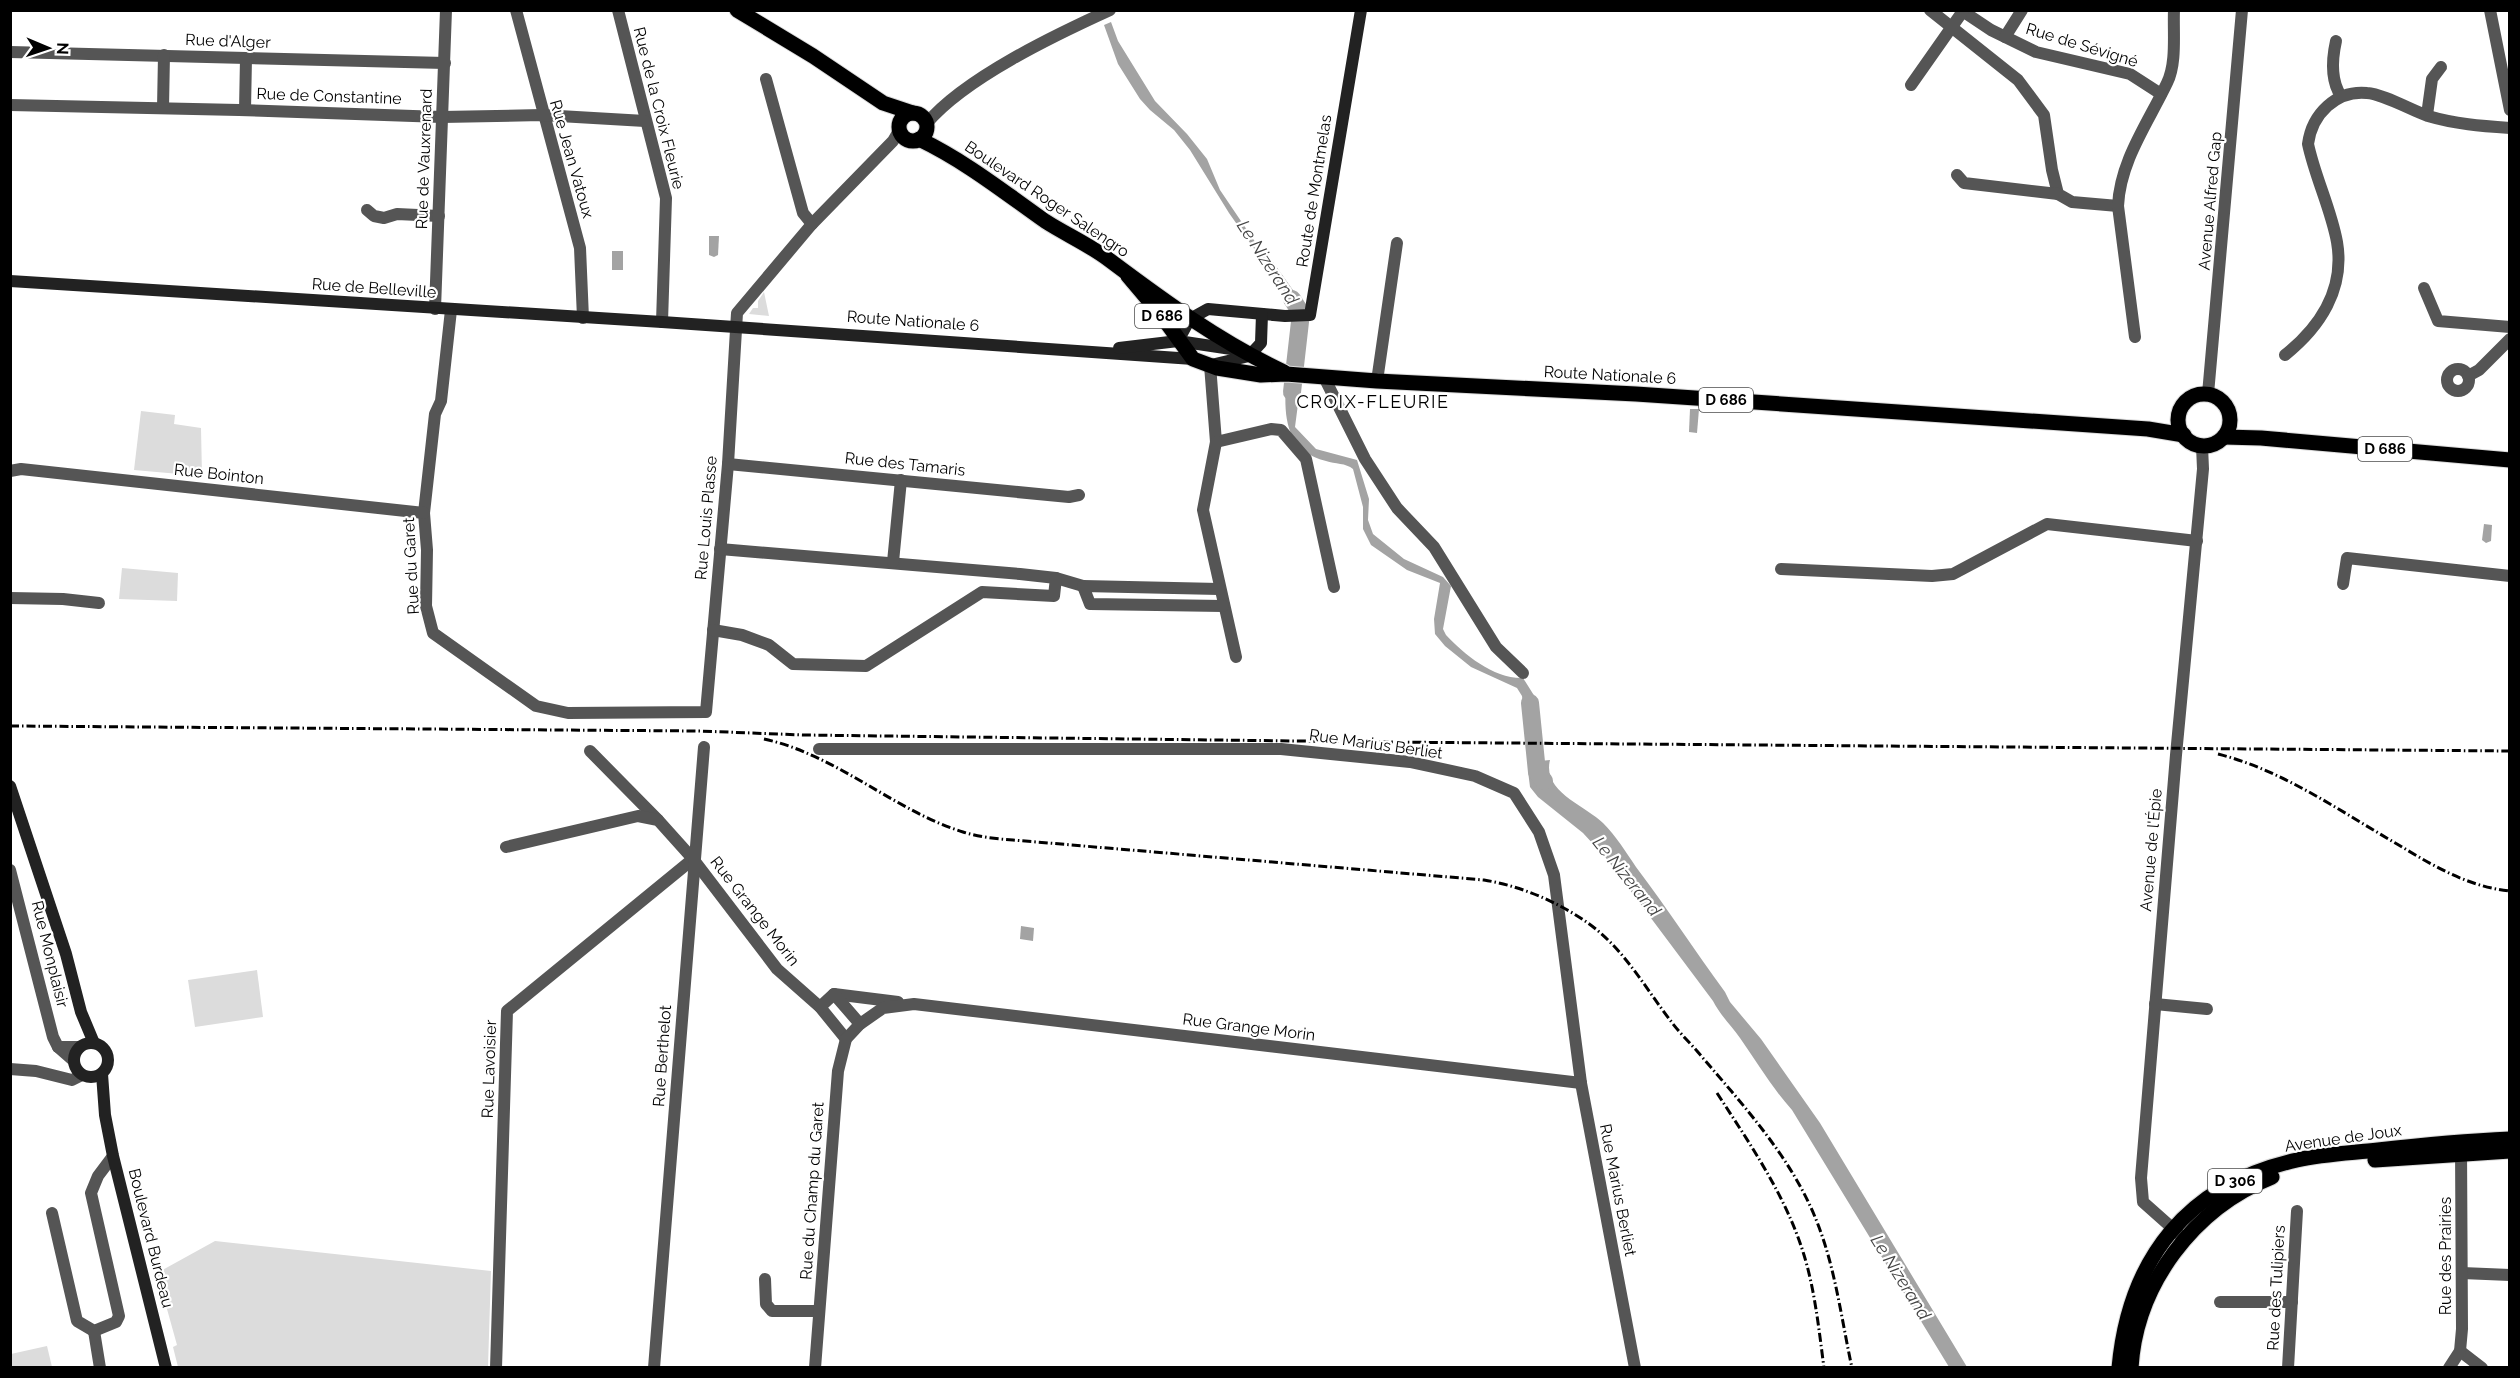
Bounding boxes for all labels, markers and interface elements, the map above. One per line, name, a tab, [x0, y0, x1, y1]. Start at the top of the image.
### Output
north arrow	[18, 18, 78, 78]
street label: Rue de Sévigné	[2024, 19, 2140, 71]
street label: Rue de la Croix Fleurie	[630, 25, 688, 191]
street label: Rue d'Alger	[185, 30, 271, 52]
text: N	[53, 42, 72, 55]
street label: Rue de Constantine	[256, 84, 402, 108]
street label: Rue de Vauxrenard	[412, 88, 436, 230]
street label: Rue Jean Vatoux	[546, 98, 598, 220]
street label: Route de Montmelas	[1293, 113, 1335, 269]
street label: Avenue Alfred Gap	[2194, 131, 2226, 271]
street label: Boulevard Roger Salengro	[961, 137, 1133, 261]
water label: Le Nizerand	[1233, 216, 1304, 309]
street label: Rue de Belleville	[311, 274, 437, 302]
road number: D 686	[1135, 304, 1189, 328]
street label: Route Nationale 6	[846, 307, 980, 335]
street label: Route Nationale 6	[1543, 362, 1677, 388]
road number: D 686	[1699, 388, 1753, 412]
district label: CROIX-FLEURIE	[1296, 391, 1450, 412]
road number: D 686	[2358, 437, 2412, 461]
street label: Rue des Tamaris	[844, 448, 966, 480]
street label: Rue Louis Plasse	[691, 455, 721, 581]
street label: Rue Bointon	[173, 460, 265, 488]
street label: Rue du Garet	[399, 516, 423, 615]
street label: Rue Marius Berliet	[1308, 725, 1445, 763]
street label: Avenue de l'Épie	[2135, 788, 2166, 912]
water label: Le Nizerand	[1589, 832, 1666, 921]
street label: Rue Grange Morin	[706, 853, 804, 969]
street label: Rue Monplaisir	[28, 899, 73, 1010]
street label: Rue Berthelot	[649, 1004, 675, 1108]
street label: Rue Grange Morin	[1182, 1009, 1316, 1045]
street label: Rue Lavoisier	[478, 1019, 500, 1119]
street label: Rue du Champ du Garet	[796, 1101, 828, 1281]
street label: Avenue de Joux	[2283, 1120, 2403, 1156]
street label: Rue Marius Berliet	[1596, 1122, 1640, 1258]
street label: Boulevard Burdeau	[125, 1166, 177, 1310]
road number: D 306	[2208, 1169, 2262, 1193]
street label: Rue des Prairies	[2436, 1197, 2455, 1315]
street label: Rue des Tulipiers	[2263, 1224, 2289, 1351]
water label: Le Nizerand	[1867, 1231, 1936, 1324]

